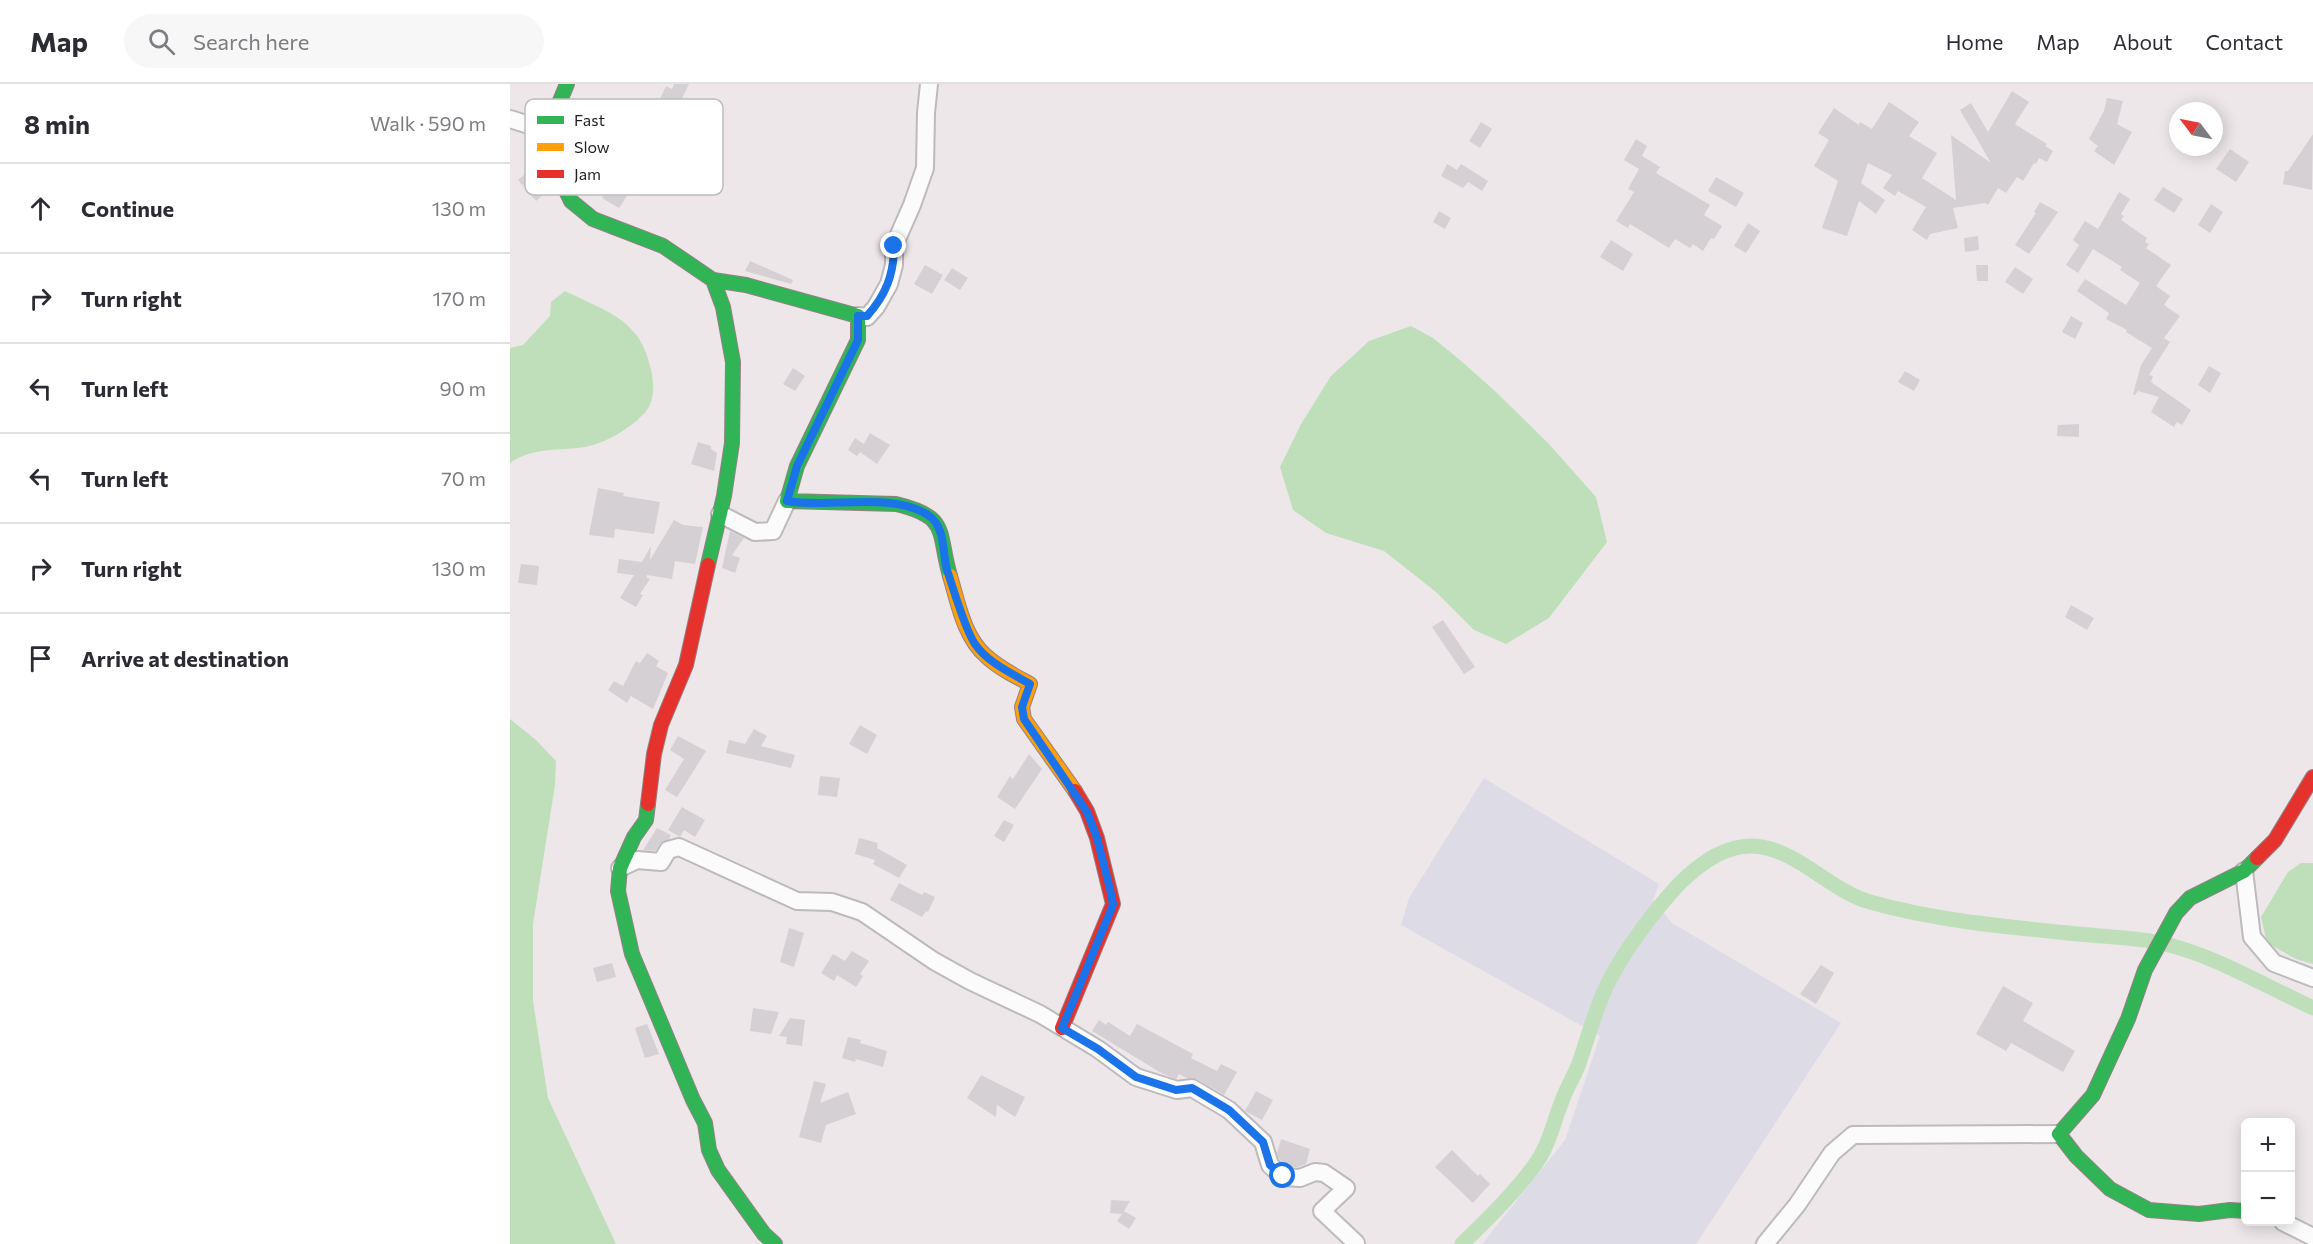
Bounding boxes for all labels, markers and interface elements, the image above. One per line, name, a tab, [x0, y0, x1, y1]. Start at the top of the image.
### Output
search box	[124, 14, 544, 68]
text: Map	[30, 24, 88, 58]
icon: search	[145, 25, 178, 58]
text: Search here	[193, 28, 309, 55]
text: Home	[1946, 29, 2003, 54]
text: Map	[2036, 29, 2080, 54]
text: About	[2113, 29, 2172, 54]
text: Contact	[2205, 29, 2283, 54]
legend	[525, 99, 723, 195]
north arrow	[2169, 102, 2223, 156]
text: 8 min	[24, 108, 90, 139]
text: Fast	[574, 110, 605, 129]
text: Walk · 590 m	[370, 111, 486, 135]
text: Slow	[574, 137, 610, 156]
text: Jam	[574, 164, 601, 183]
icon: ahead	[24, 192, 57, 225]
text: Continue	[81, 195, 174, 222]
text: 130 m	[432, 196, 486, 220]
route end	[880, 232, 906, 258]
icon: right	[24, 282, 57, 315]
text: Turn right	[81, 285, 182, 312]
text: 170 m	[433, 286, 486, 310]
icon: left	[24, 372, 57, 405]
text: Turn left	[81, 375, 168, 402]
text: 90 m	[440, 376, 486, 400]
icon: left	[24, 462, 57, 495]
text: Turn left	[81, 465, 168, 492]
text: 70 m	[441, 466, 486, 490]
icon: right	[24, 552, 57, 585]
text: Turn right	[81, 555, 182, 582]
text: 130 m	[432, 556, 486, 580]
icon: arrive	[24, 642, 57, 675]
text: Arrive at destination	[81, 645, 289, 672]
map controls	[2241, 1118, 2295, 1226]
button: +	[2241, 1118, 2295, 1172]
route start	[1269, 1162, 1295, 1188]
button: −	[2241, 1172, 2295, 1226]

